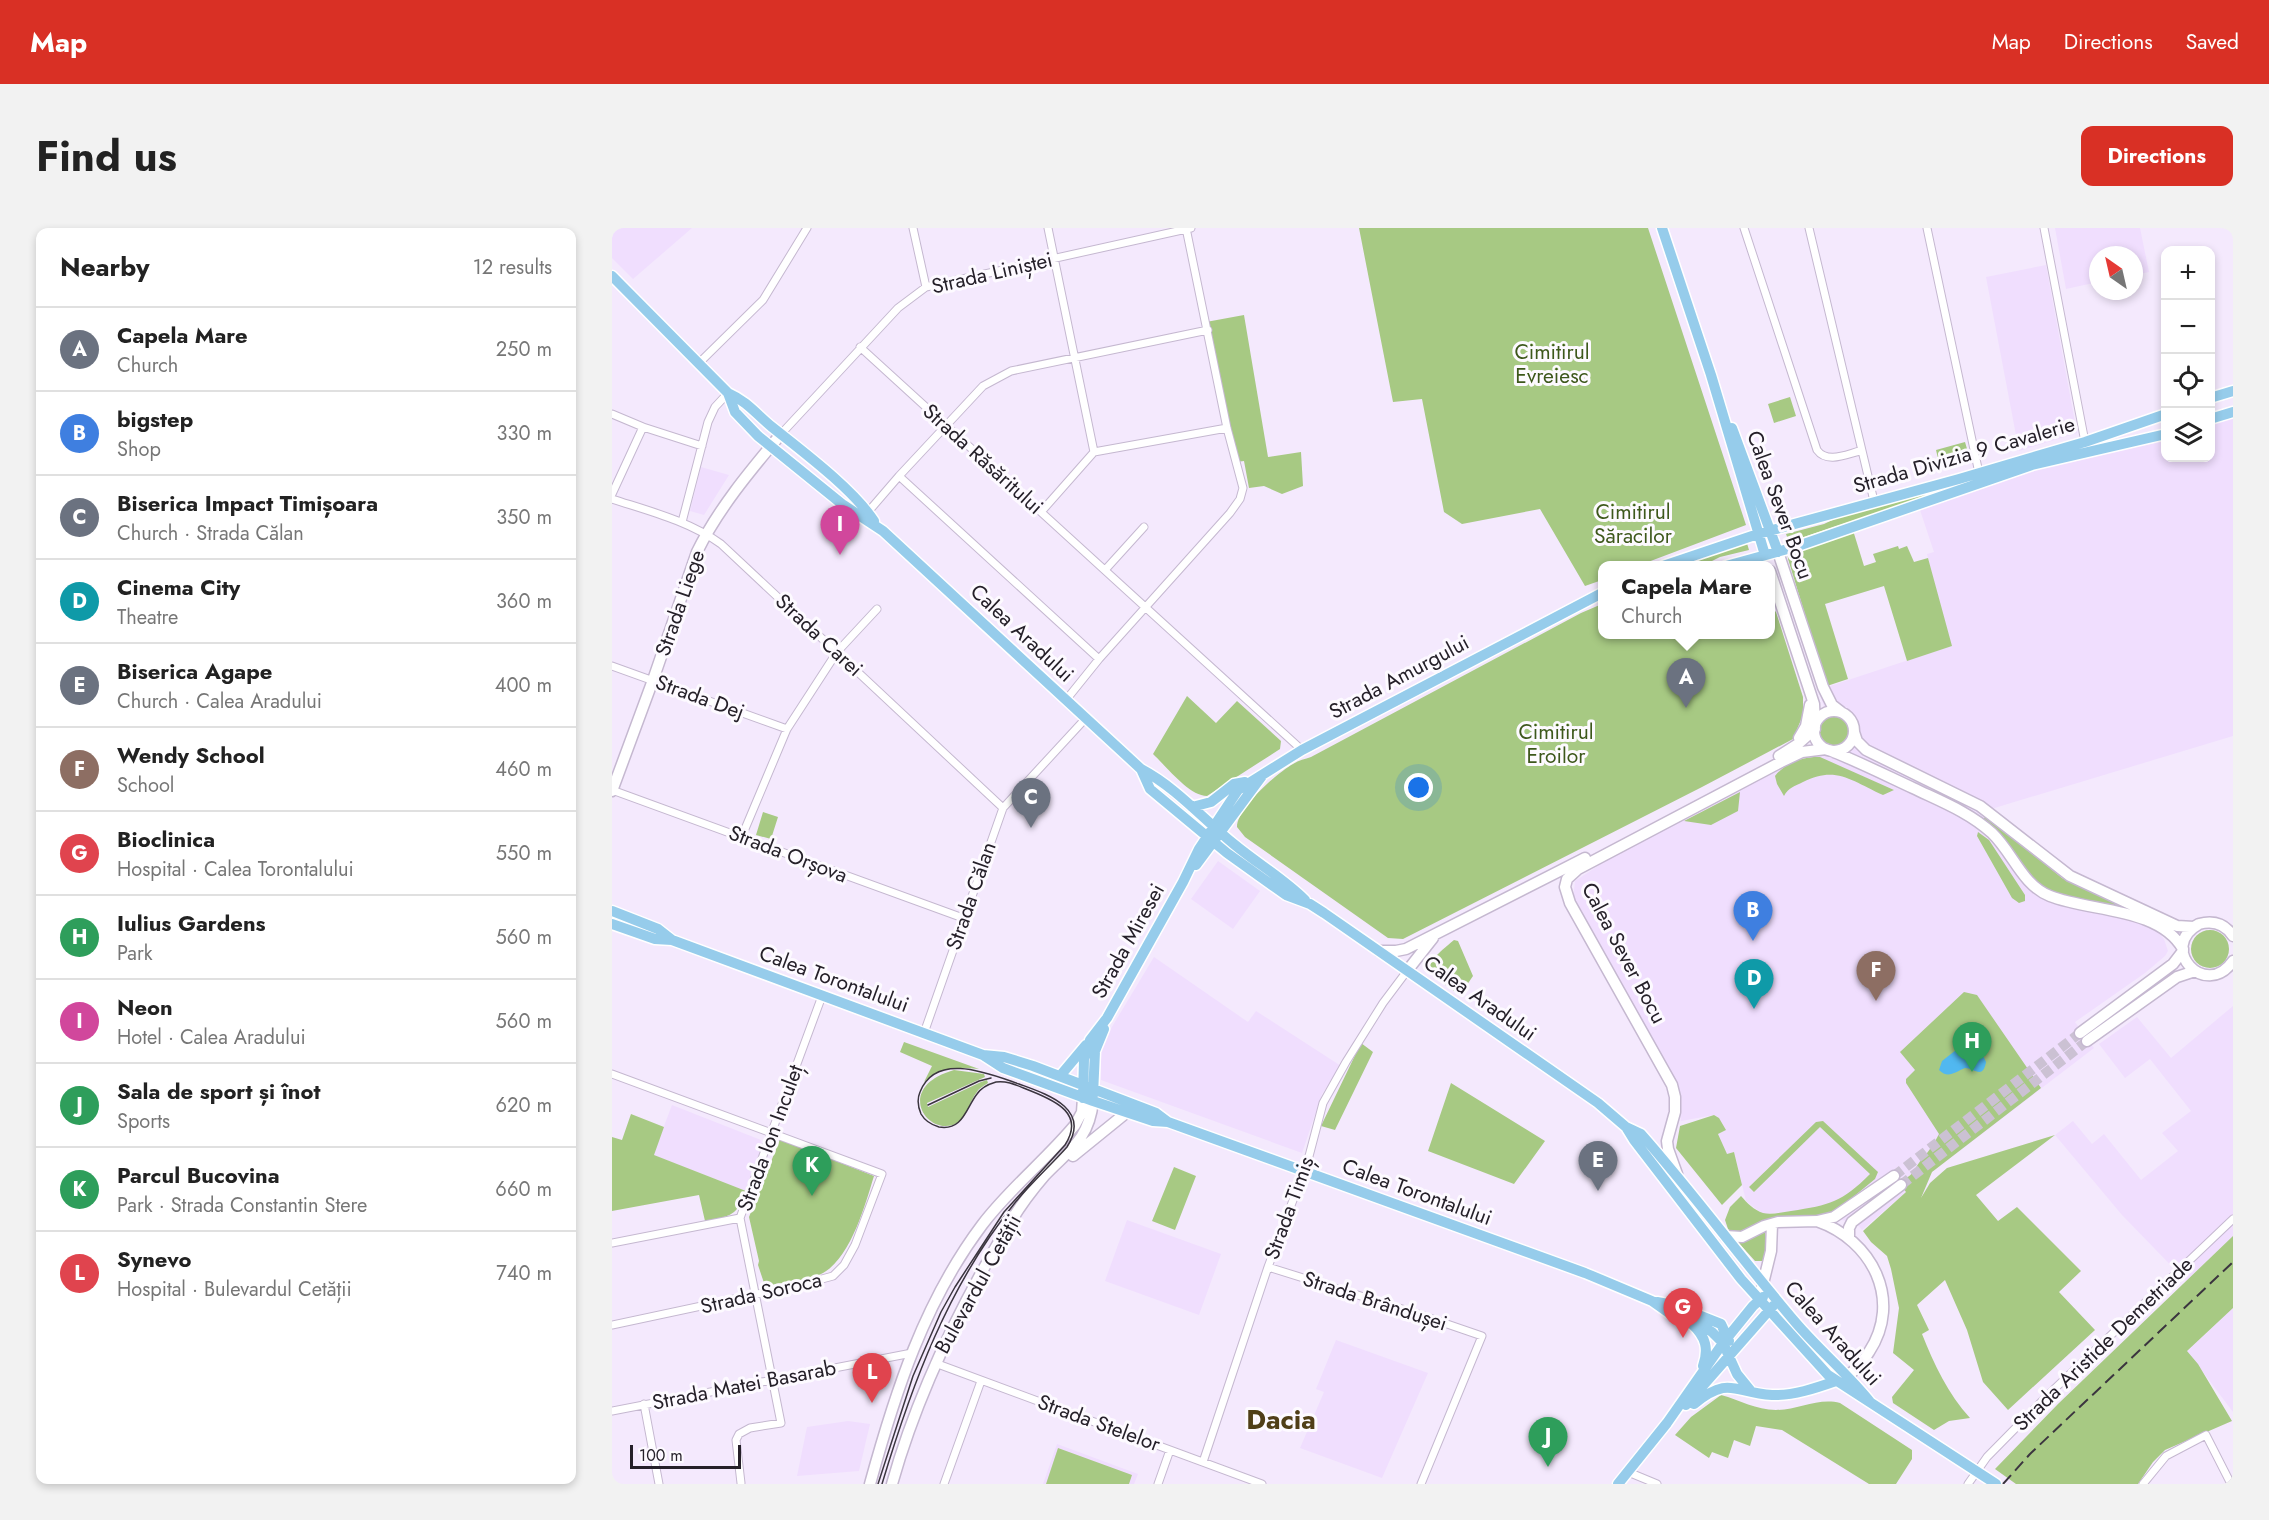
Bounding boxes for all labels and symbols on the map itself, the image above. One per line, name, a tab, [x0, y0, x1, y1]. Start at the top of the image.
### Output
street label: Strada Liniștei	[929, 245, 1055, 301]
north arrow	[2089, 246, 2143, 300]
park label: Cimitirul Evreiesc	[1514, 337, 1590, 391]
street label: Strada Răsăritului	[916, 397, 1050, 521]
street label: Strada Divizia 9 Cavalerie	[1850, 409, 2079, 501]
street label: Calea Sever Bocu	[1739, 427, 1821, 583]
park label: Cimitirul Săracilor	[1594, 497, 1673, 551]
pin: I	[820, 506, 860, 555]
street label: Strada Liege	[648, 546, 712, 660]
street label: Calea Aradului	[963, 577, 1081, 689]
street label: Strada Carei	[769, 587, 869, 683]
street label: Strada Amurgului	[1324, 627, 1474, 727]
pin: A	[1666, 658, 1706, 708]
street label: Strada Dej	[651, 667, 749, 727]
park label: Cimitirul Eroilor	[1518, 717, 1594, 771]
your location	[1404, 773, 1433, 802]
pin: C	[1012, 778, 1050, 828]
street label: Strada Orșova	[724, 818, 852, 890]
street label: Strada Călan	[938, 838, 1004, 954]
street label: Calea Sever Bocu	[1574, 877, 1674, 1029]
street label: Strada Miresei	[1084, 878, 1172, 1004]
pin: B	[1734, 892, 1772, 941]
street label: Calea Torontalului	[755, 938, 913, 1020]
street label: Calea Aradului	[1417, 948, 1543, 1048]
pin: F	[1856, 952, 1896, 1001]
pin: D	[1734, 960, 1774, 1009]
pin: H	[1952, 1022, 1992, 1072]
street label: Strada Ion Inculeț	[730, 1060, 810, 1216]
pin: E	[1578, 1142, 1618, 1191]
pin: K	[792, 1146, 832, 1196]
street label: Calea Torontalului	[1338, 1151, 1496, 1233]
street label: Strada Timiș	[1256, 1152, 1322, 1264]
street label: Bulevardul Cetății	[927, 1209, 1029, 1359]
street label: Strada Aristide Demetriade	[2006, 1250, 2200, 1438]
street label: Strada Soroca	[697, 1264, 825, 1322]
street label: Strada Brândușei	[1299, 1264, 1451, 1338]
street label: Calea Aradului	[1778, 1274, 1888, 1392]
pin: G	[1664, 1288, 1702, 1338]
street label: Strada Matei Basarab	[650, 1352, 838, 1418]
pin: L	[852, 1354, 892, 1403]
street label: Strada Stelelor	[1033, 1387, 1165, 1459]
district label: Dacia	[1246, 1400, 1316, 1439]
pin: J	[1528, 1418, 1568, 1467]
scale bar	[630, 1442, 741, 1470]

